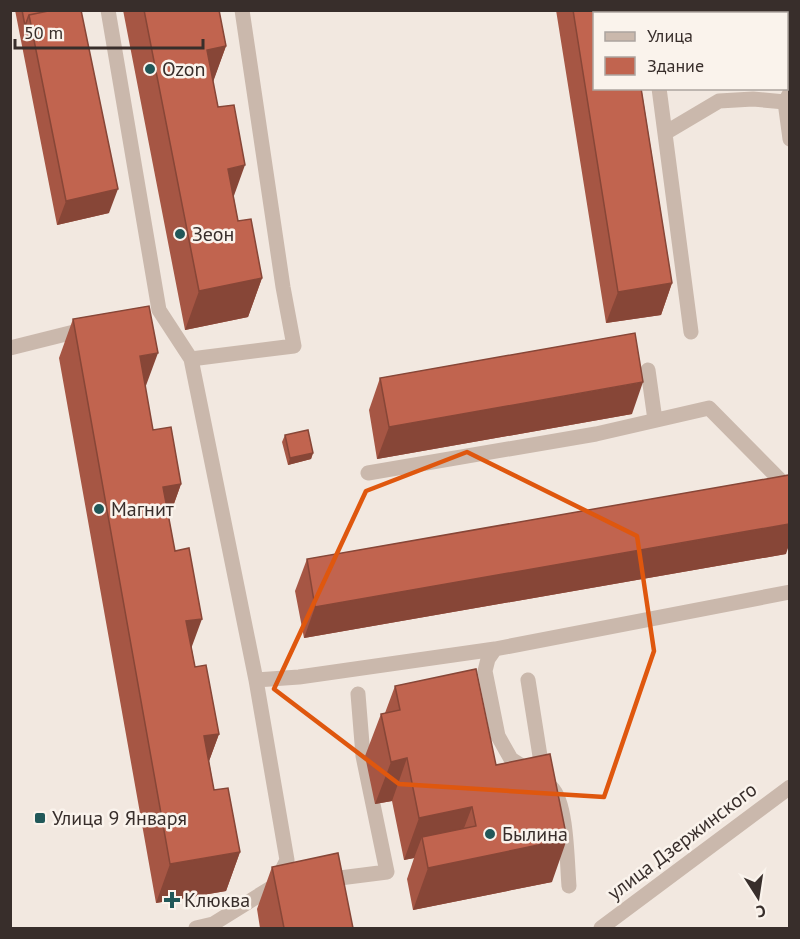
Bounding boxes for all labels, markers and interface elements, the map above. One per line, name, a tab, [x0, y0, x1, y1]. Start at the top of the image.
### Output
scale bar	[15, 12, 202, 50]
legend	[593, 12, 788, 90]
text: 50 m	[24, 21, 63, 44]
text: Улица	[647, 24, 693, 47]
text: Здание	[647, 54, 704, 77]
place label: Ozon	[162, 56, 206, 82]
marker: Ozon	[143, 62, 157, 76]
place label: Зеон	[192, 221, 234, 247]
marker: Зеон	[173, 227, 187, 241]
place label: Магнит	[111, 496, 174, 522]
marker: Магнит	[92, 502, 106, 516]
street label: улица Дзержинского	[602, 776, 762, 906]
place label: Улица 9 Января	[52, 805, 187, 831]
marker: Улица 9 Января	[33, 811, 47, 825]
place label: Былина	[502, 821, 568, 847]
marker: Былина	[483, 827, 497, 841]
north arrow	[728, 867, 788, 927]
place label: Клюква	[184, 887, 250, 913]
marker: Клюква	[165, 893, 179, 907]
text: С	[755, 901, 768, 922]

